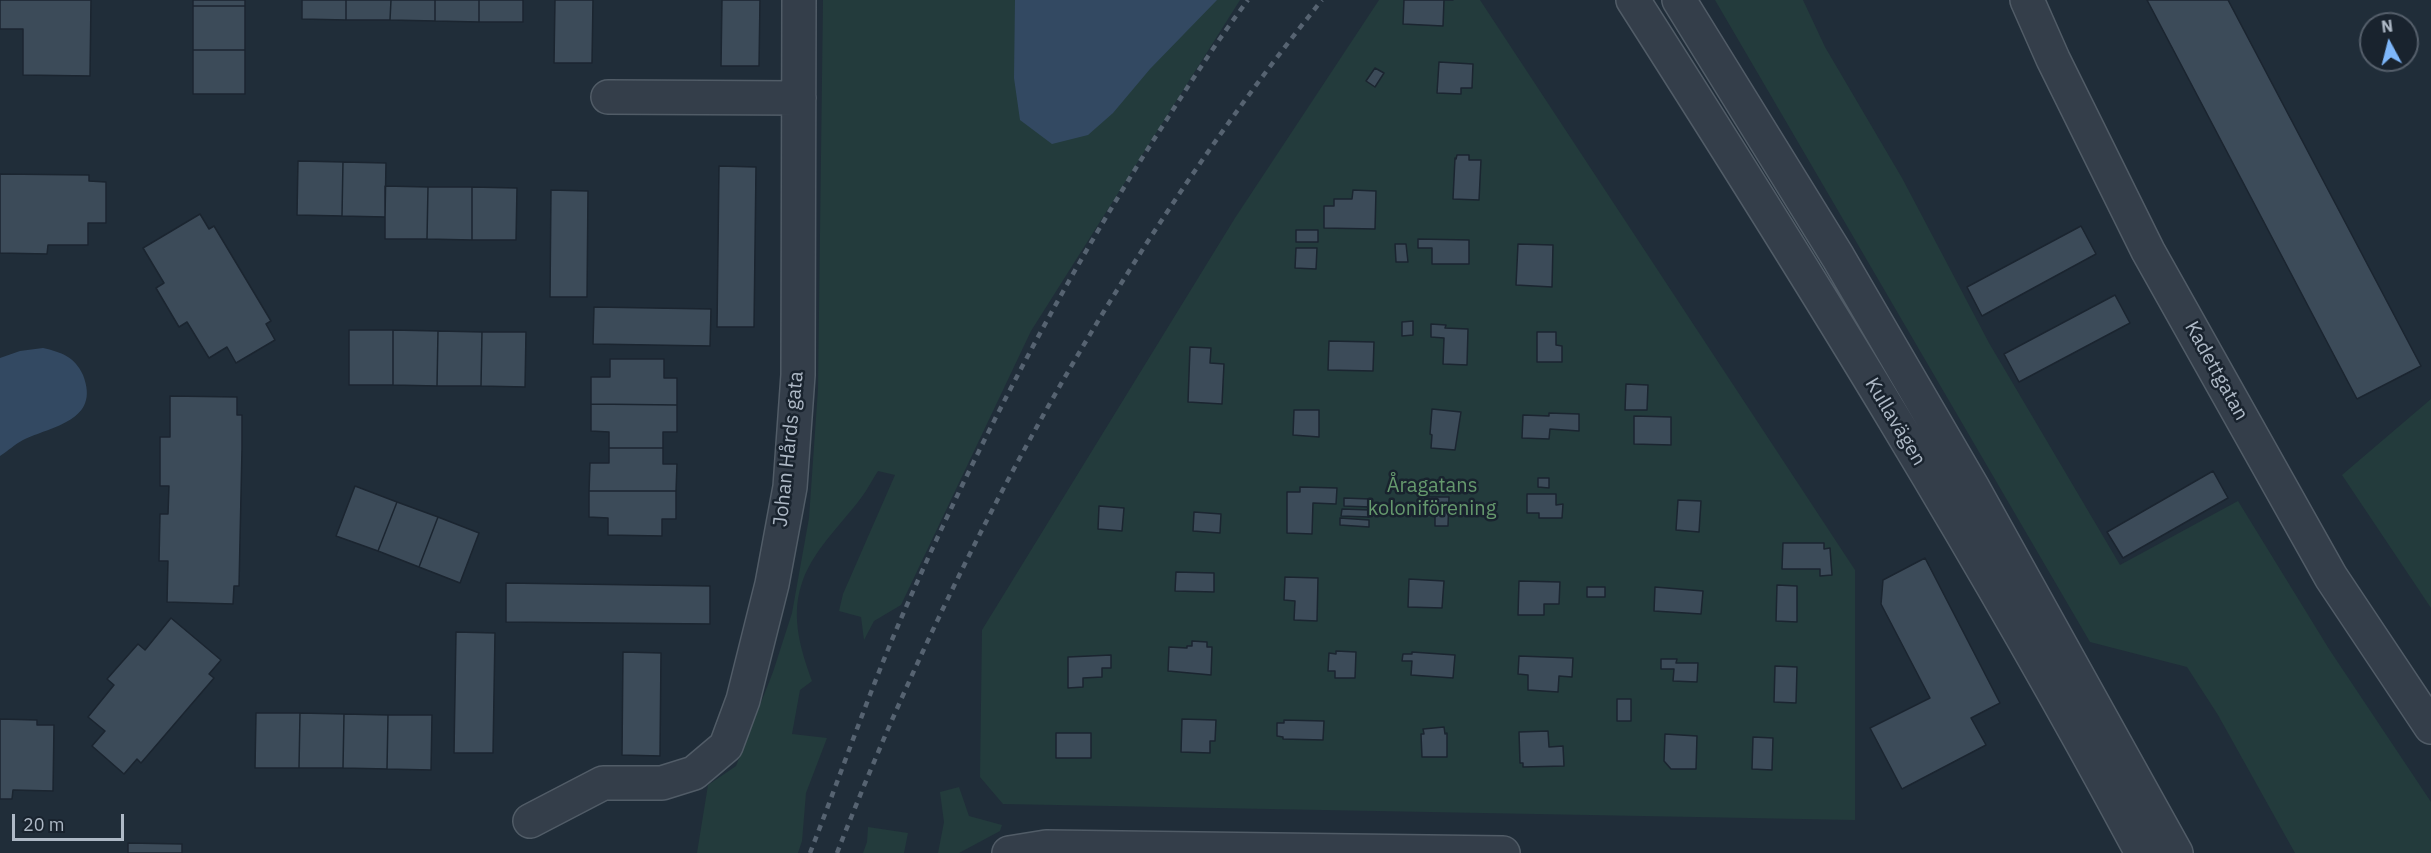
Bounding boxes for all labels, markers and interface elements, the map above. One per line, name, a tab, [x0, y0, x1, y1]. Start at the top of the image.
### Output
north arrow	[2359, 12, 2419, 72]
text: N	[2380, 15, 2394, 37]
street label: Kadettgatan	[2179, 317, 2253, 425]
street label: Johan Hårds gata	[769, 370, 809, 528]
street label: Kullavägen	[1859, 374, 1931, 470]
park label: Åragatans koloniförening	[1368, 474, 1496, 521]
scale bar	[15, 802, 128, 840]
text: 20 m	[23, 813, 65, 836]

